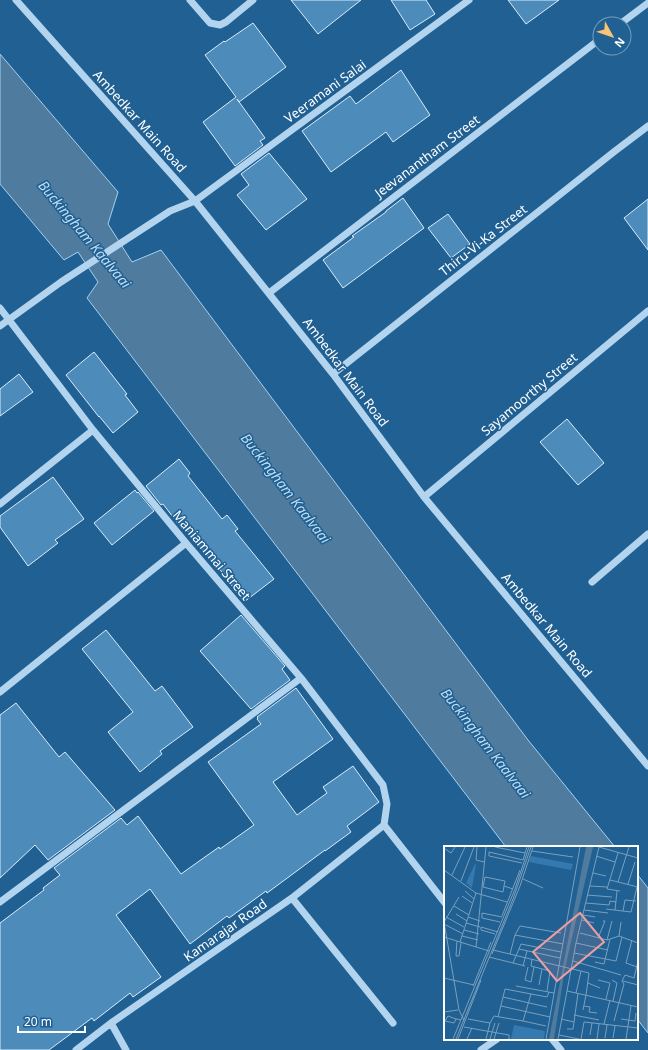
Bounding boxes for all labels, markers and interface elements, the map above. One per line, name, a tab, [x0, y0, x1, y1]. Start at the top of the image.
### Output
north arrow	[592, 16, 632, 56]
text: N	[611, 34, 629, 51]
street label: Veeramani Salai	[280, 55, 370, 127]
street label: Ambedkar Main Road	[89, 66, 191, 176]
street label: Jeevanantham Street	[369, 110, 483, 203]
water label: Buckingham Kaalvaai	[34, 176, 136, 292]
street label: Thiru-Vi-Ka Street	[435, 200, 531, 280]
street label: Ambedkar Main Road	[299, 314, 393, 430]
street label: Sayamoorthy Street	[477, 348, 581, 440]
water label: Buckingham Kaalvaai	[237, 429, 335, 547]
street label: Maniammai Street	[169, 506, 255, 604]
street label: Ambedkar Main Road	[498, 569, 596, 681]
water label: Buckingham Kaalvaai	[437, 684, 535, 802]
inset map	[444, 846, 638, 1040]
street label: Kamarajar Road	[180, 895, 270, 965]
scale bar	[18, 1008, 85, 1034]
text: 20 m	[24, 1013, 52, 1030]

